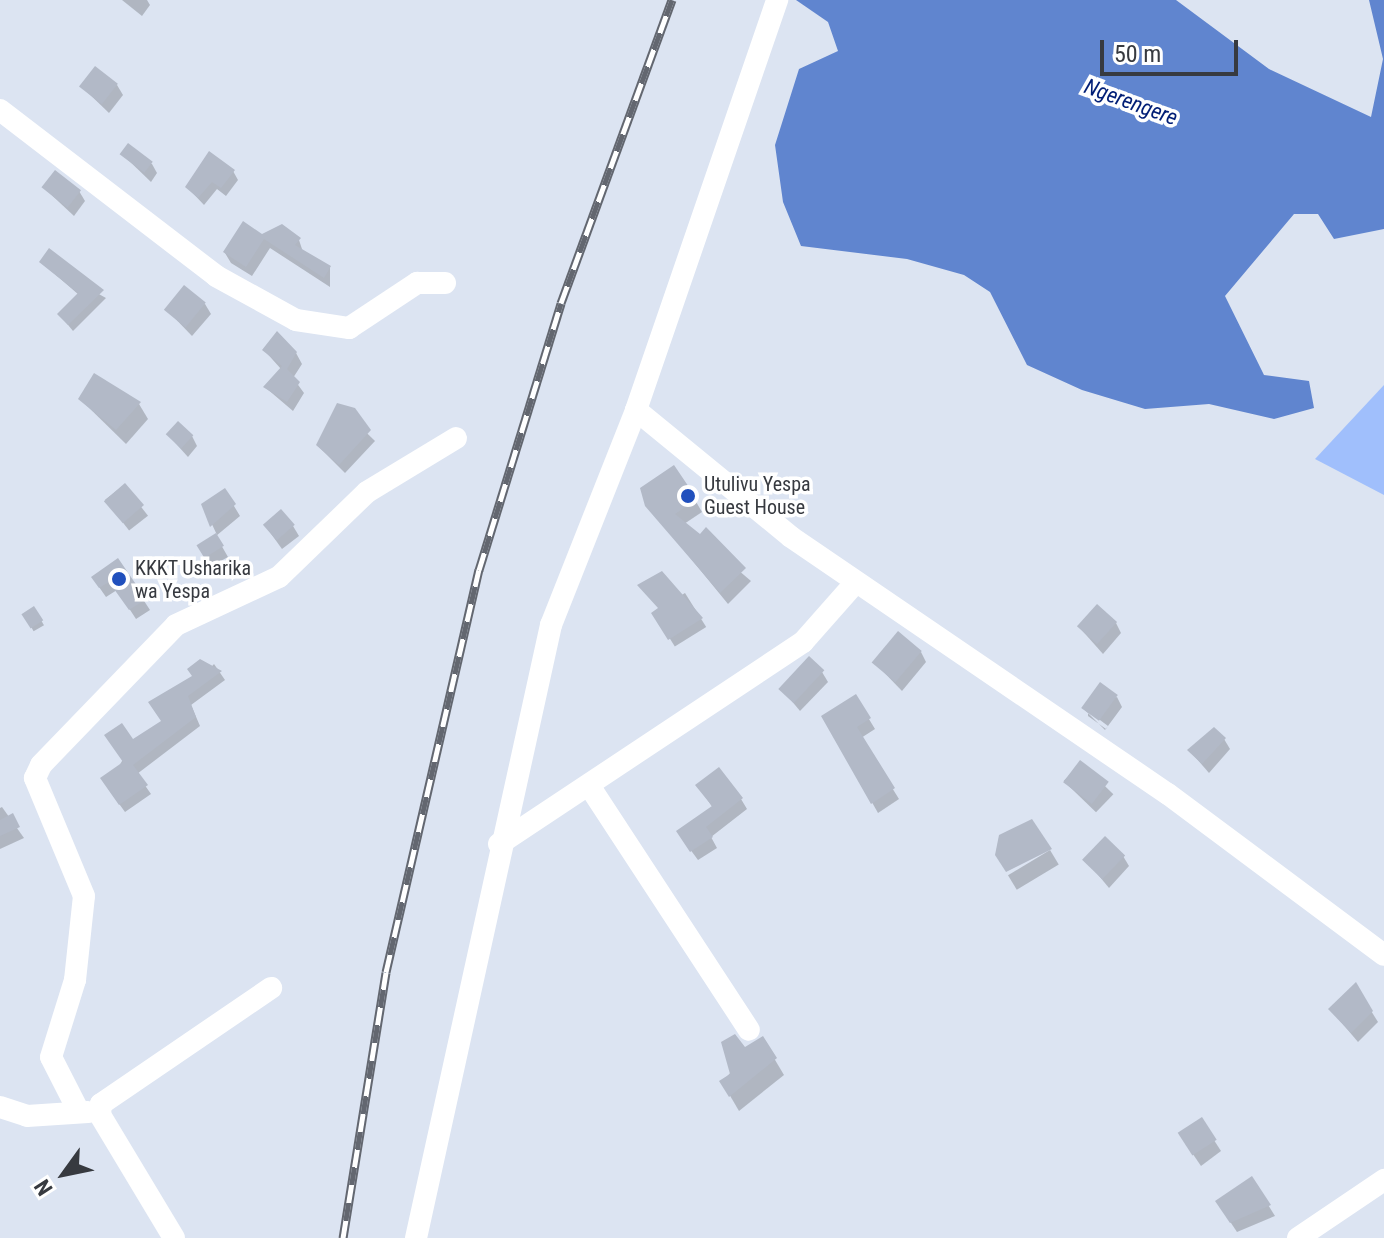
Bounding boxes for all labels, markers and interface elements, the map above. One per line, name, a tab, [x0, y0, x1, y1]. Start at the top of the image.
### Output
scale bar	[1104, 24, 1242, 74]
text: 50 m	[1114, 40, 1161, 68]
water label: Ngerengere	[1081, 73, 1181, 131]
place label: Utulivu Yespa Guest House	[704, 472, 811, 519]
marker: Utulivu Yespa Guest House	[679, 487, 697, 505]
place label: KKKT Usharika wa Yespa	[135, 556, 252, 603]
marker: KKKT Usharika wa Yespa	[110, 570, 128, 588]
north arrow	[24, 1134, 104, 1214]
text: N	[29, 1175, 58, 1200]

